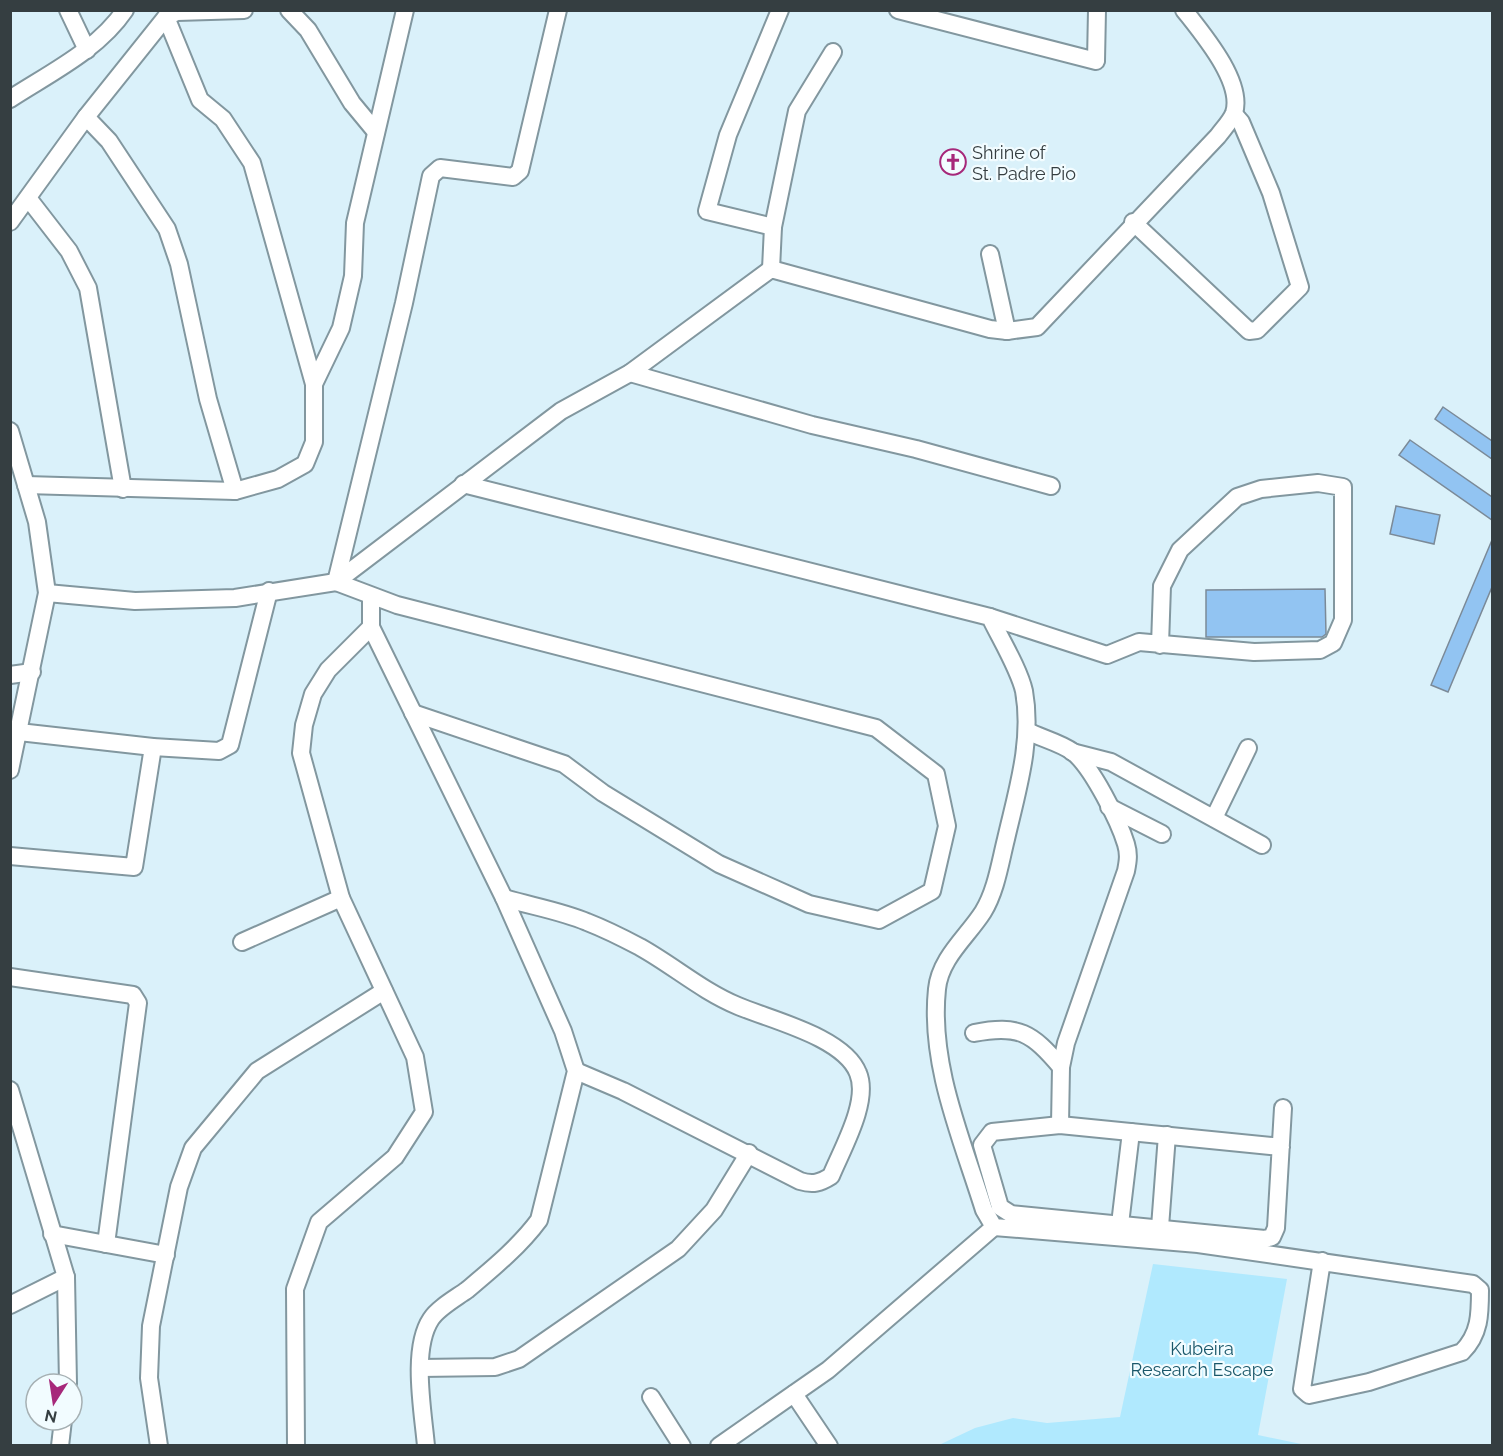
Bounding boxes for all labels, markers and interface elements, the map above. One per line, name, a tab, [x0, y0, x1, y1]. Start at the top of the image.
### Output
place label: Shrine of St. Padre Pio	[972, 142, 1076, 184]
church icon: Shrine of St. Padre Pio	[938, 147, 968, 177]
park label: Kubeira Research Escape	[1130, 1338, 1274, 1380]
north arrow	[24, 1372, 84, 1432]
text: N	[43, 1406, 59, 1427]

